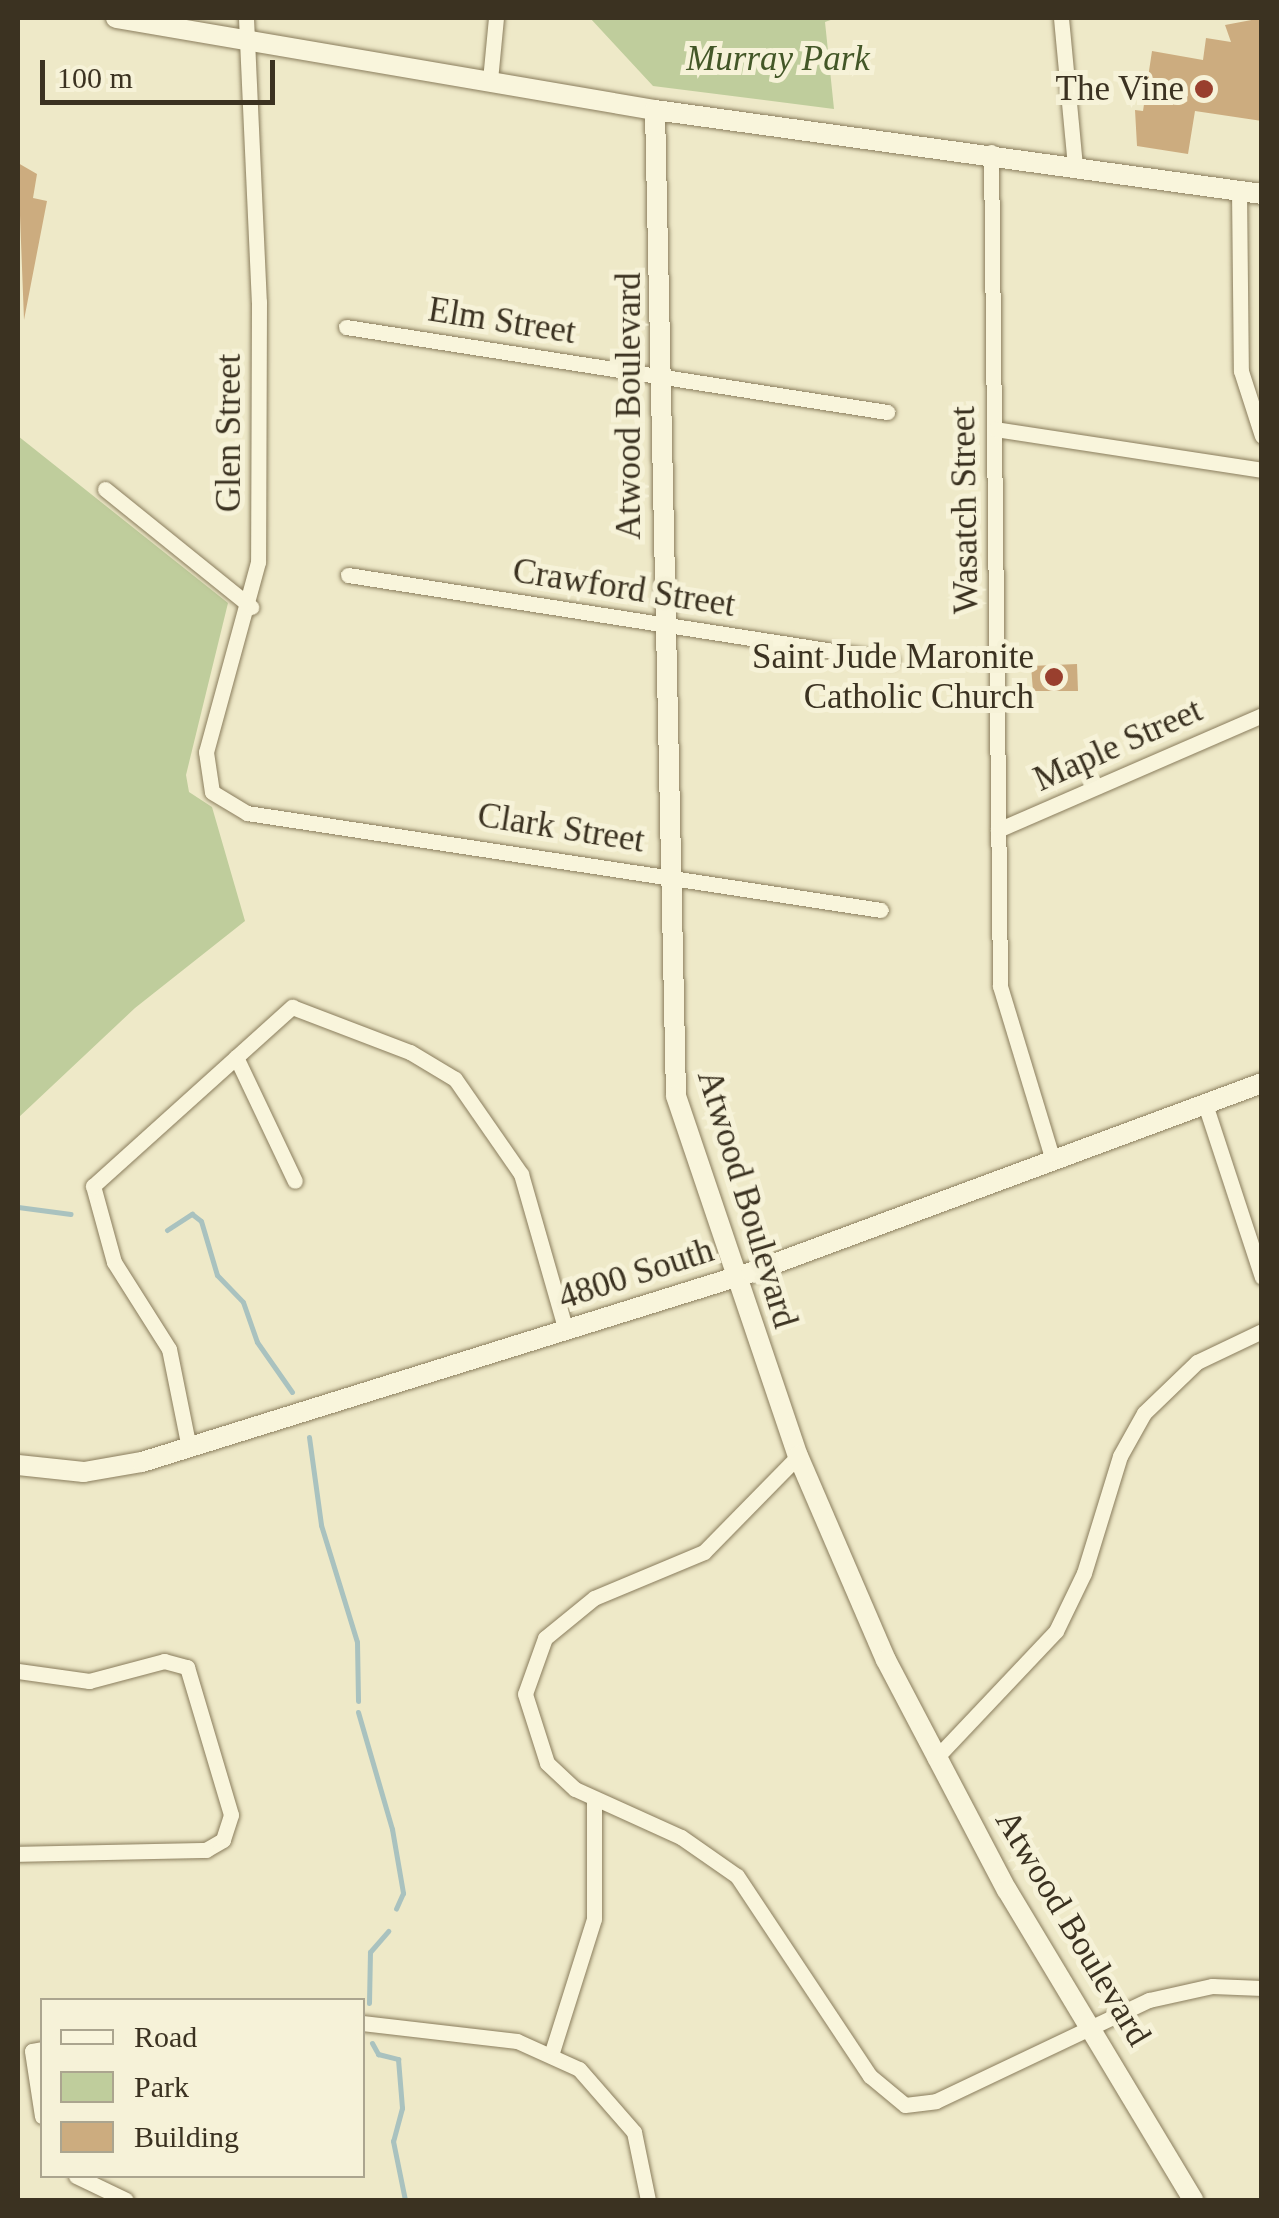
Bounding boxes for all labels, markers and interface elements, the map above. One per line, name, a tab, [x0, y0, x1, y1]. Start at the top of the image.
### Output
park label: Murray Park	[686, 38, 870, 80]
scale bar	[45, 40, 280, 102]
text: 100 m	[57, 61, 133, 94]
place label: The Vine	[1055, 68, 1184, 110]
marker: The Vine	[1193, 78, 1215, 100]
street label: Atwood Boulevard	[608, 272, 650, 540]
street label: Elm Street	[425, 289, 579, 353]
street label: Glen Street	[208, 354, 250, 512]
street label: Wasatch Street	[942, 406, 988, 614]
street label: Crawford Street	[510, 550, 738, 626]
place label: Saint Jude Maronite Catholic Church	[752, 636, 1034, 718]
marker: Saint Jude Maronite Catholic Church	[1043, 666, 1065, 688]
street label: Maple Street	[1027, 689, 1209, 801]
street label: Clark Street	[475, 794, 647, 862]
street label: Atwood Boulevard	[688, 1065, 806, 1333]
street label: 4800 South	[553, 1229, 719, 1319]
street label: Atwood Boulevard	[986, 1803, 1160, 2053]
legend	[40, 1998, 365, 2178]
text: Road	[134, 2020, 197, 2053]
text: Park	[134, 2070, 189, 2103]
text: Building	[134, 2120, 239, 2153]

